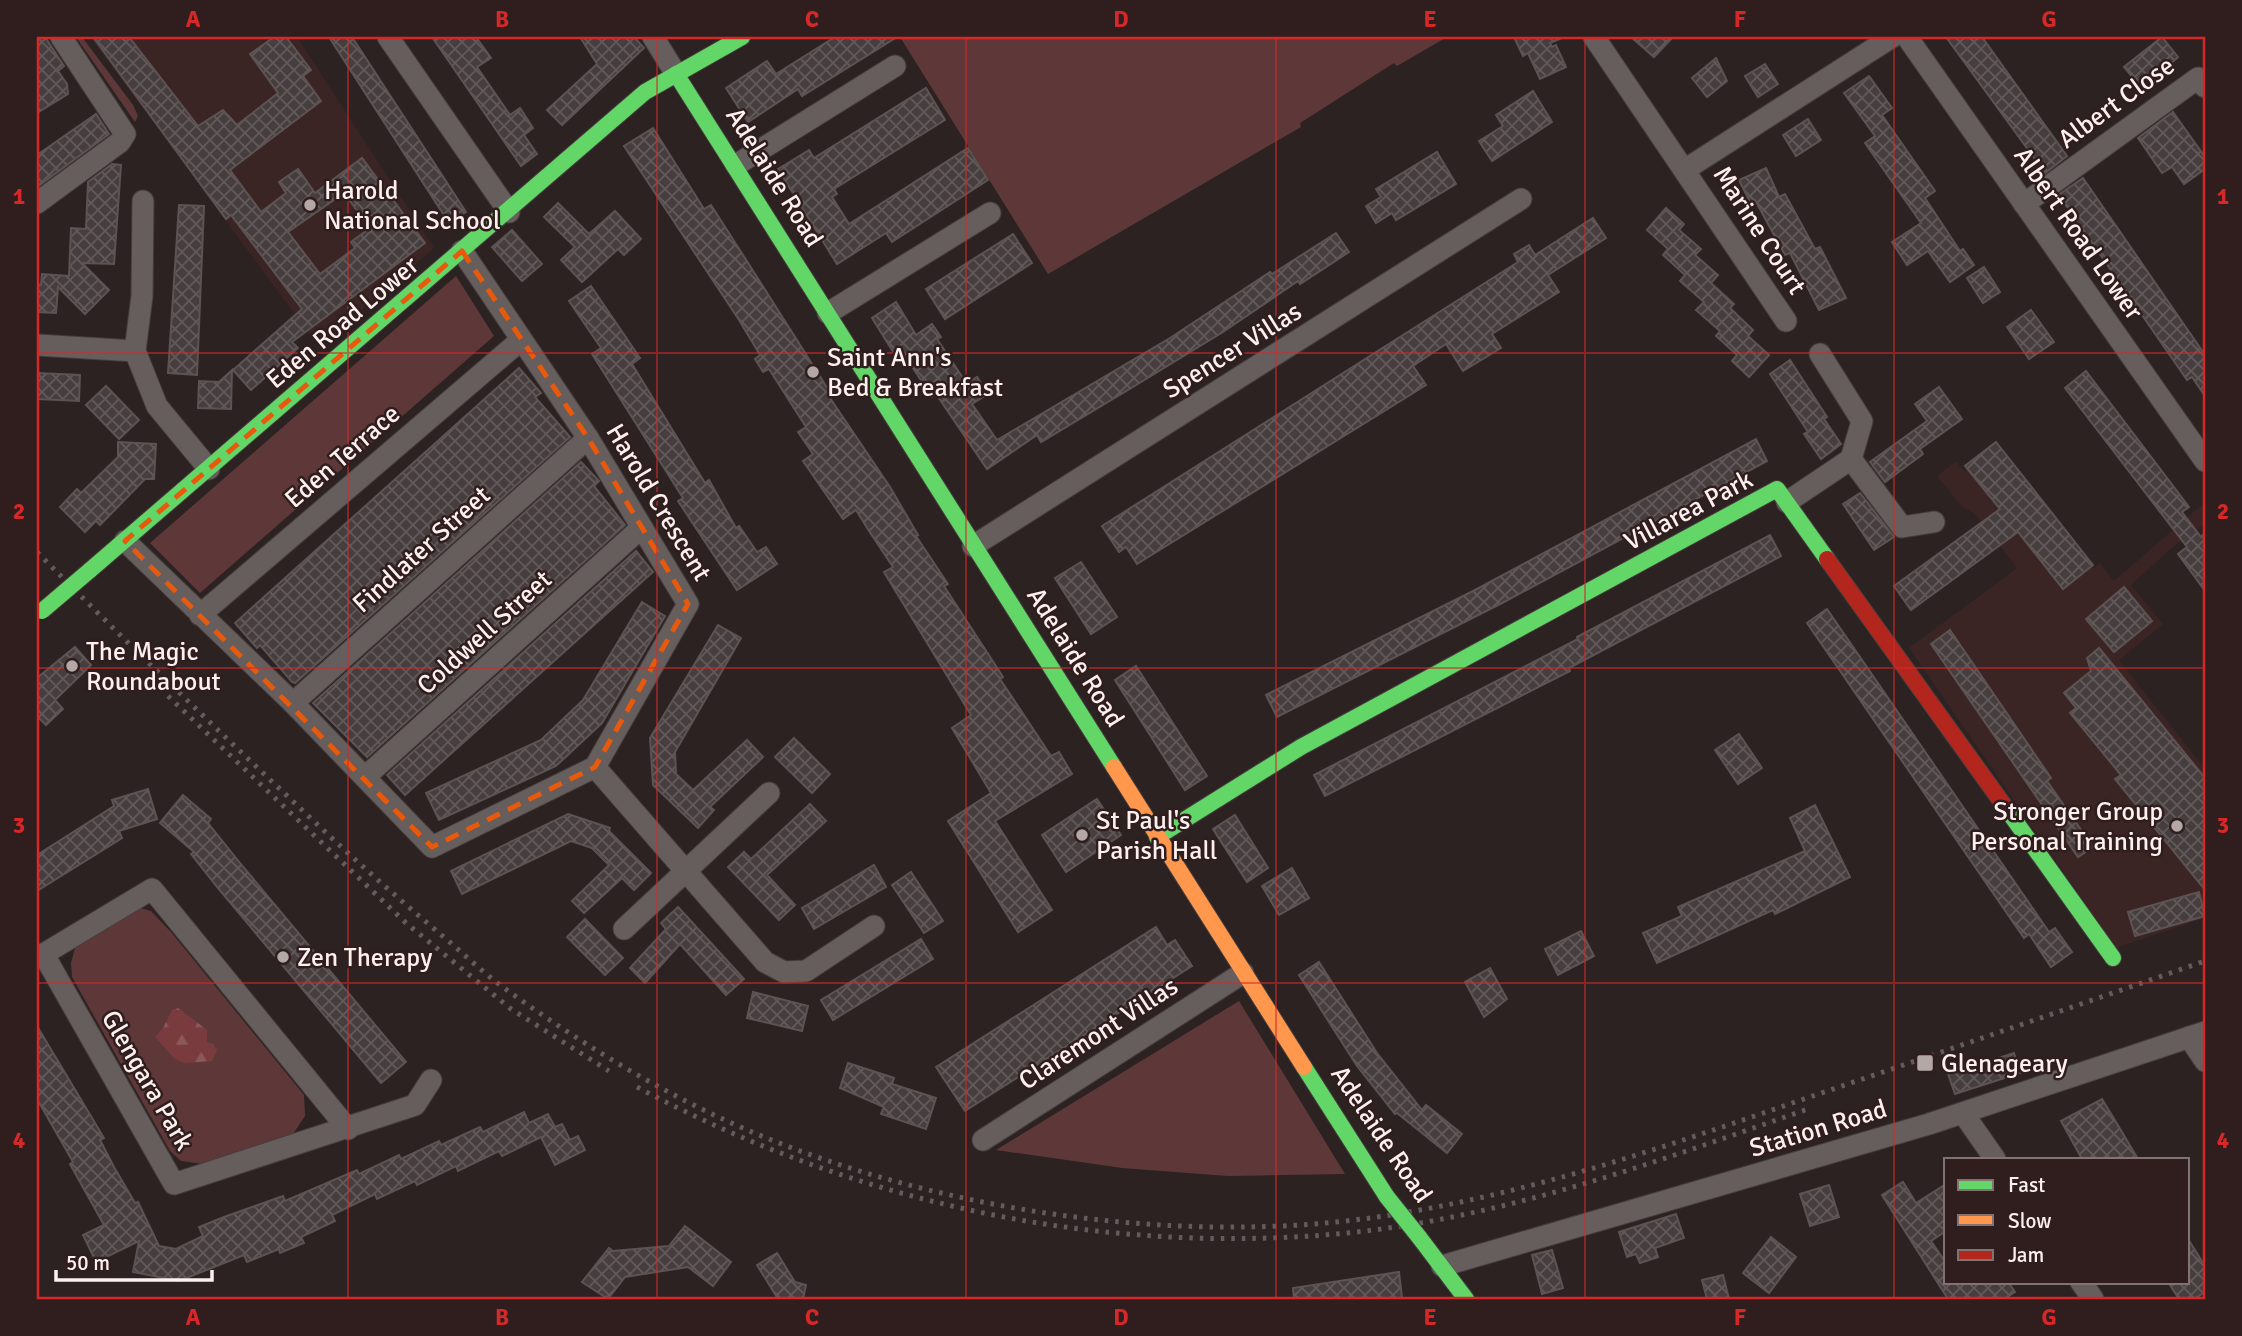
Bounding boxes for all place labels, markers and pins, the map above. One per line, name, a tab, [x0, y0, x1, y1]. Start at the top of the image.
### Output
place label: Harold National School	[324, 175, 501, 237]
marker: Harold National School	[302, 197, 318, 213]
place label: Saint Ann's Bed & Breakfast	[827, 342, 1003, 404]
marker: Saint Ann's Bed & Breakfast	[805, 364, 821, 380]
place label: The Magic Roundabout	[86, 636, 221, 698]
marker: The Magic Roundabout	[64, 658, 80, 674]
place label: Stronger Group Personal Training	[1970, 796, 2163, 858]
place label: St Paul's Parish Hall	[1096, 805, 1217, 867]
marker: Stronger Group Personal Training	[2169, 818, 2185, 834]
marker: St Paul's Parish Hall	[1074, 827, 1090, 843]
place label: Zen Therapy	[297, 942, 432, 974]
marker: Zen Therapy	[275, 949, 291, 965]
place label: Glenageary	[1941, 1048, 2068, 1080]
marker: Glenageary	[1915, 1053, 1935, 1073]

